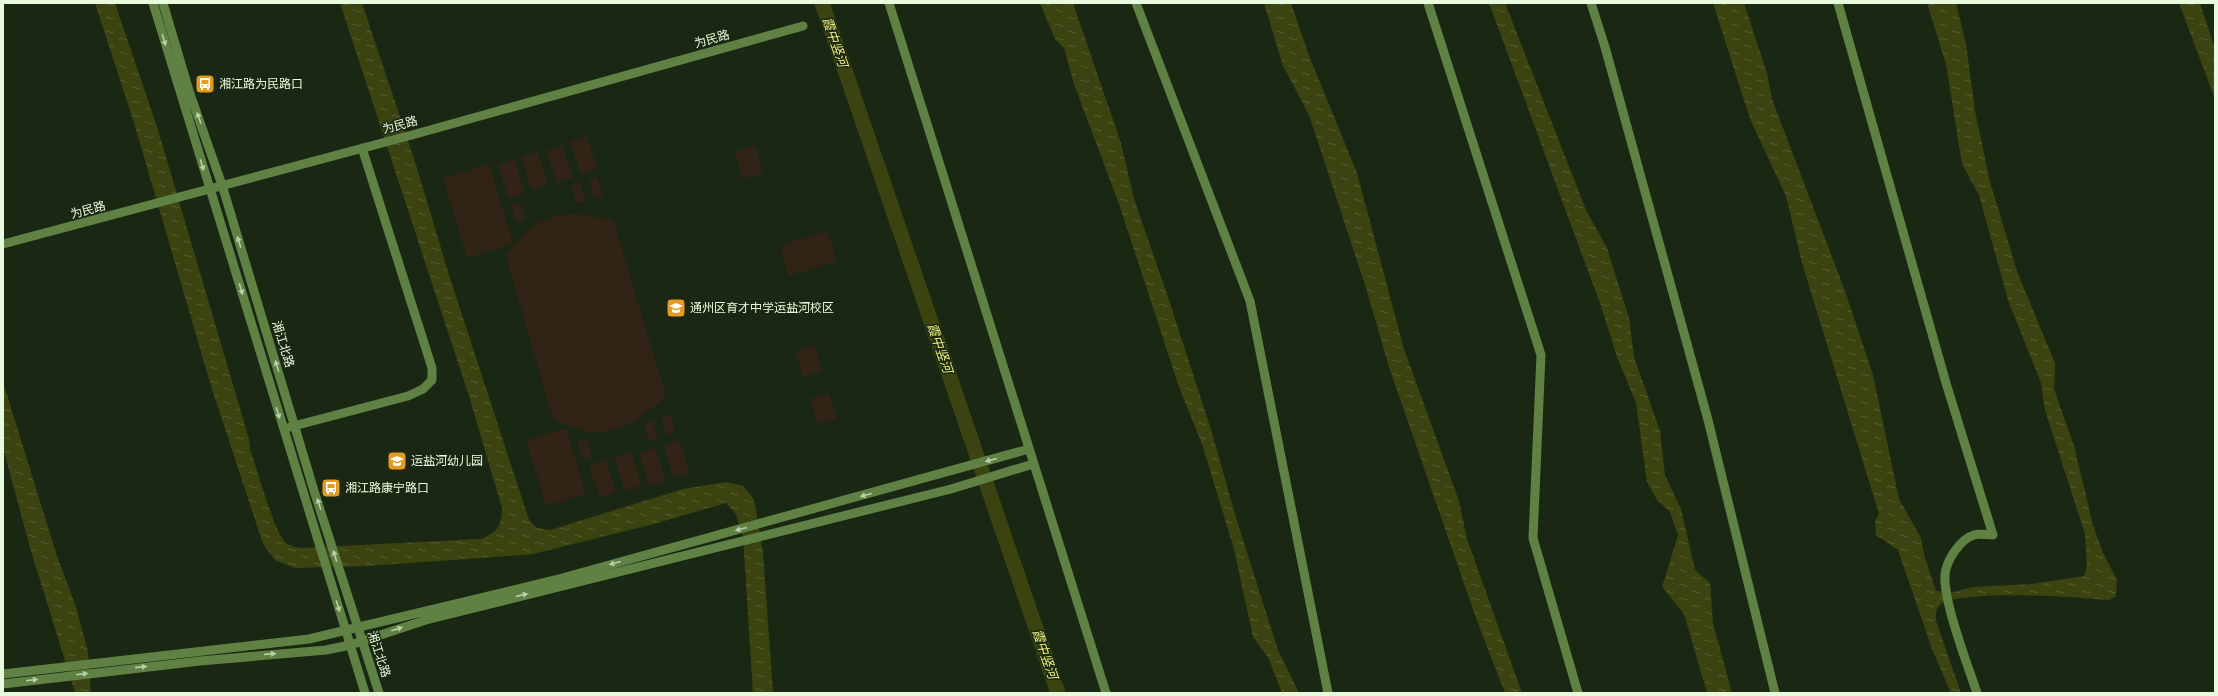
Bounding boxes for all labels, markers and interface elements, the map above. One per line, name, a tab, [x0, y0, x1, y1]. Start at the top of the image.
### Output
water label: 霞中竖河	[818, 15, 852, 72]
street label: 为民路	[692, 26, 732, 52]
one-way arrow	[161, 35, 167, 47]
bus stop icon: 湘江路为民路口	[194, 73, 216, 95]
place label: 湘江路为民路口	[219, 76, 303, 92]
one-way arrow	[195, 112, 201, 124]
street label: 为民路	[381, 113, 419, 137]
one-way arrow	[199, 159, 205, 171]
street label: 为民路	[69, 198, 107, 222]
one-way arrow	[236, 236, 242, 248]
one-way arrow	[238, 283, 244, 295]
school or university icon: 通州区育才中学运盐河校区	[665, 297, 687, 319]
place label: 通州区育才中学运盐河校区	[690, 300, 834, 316]
street label: 湘江北路	[268, 319, 298, 369]
water label: 霞中竖河	[923, 321, 957, 378]
one-way arrow	[274, 360, 280, 372]
one-way arrow	[275, 407, 281, 419]
school or university icon: 运盐河幼儿园	[386, 450, 408, 472]
place label: 运盐河幼儿园	[411, 453, 483, 469]
one-way arrow	[985, 458, 998, 464]
bus stop icon: 湘江路康宁路口	[320, 477, 342, 499]
place label: 湘江路康宁路口	[345, 480, 429, 496]
one-way arrow	[860, 492, 872, 498]
one-way arrow	[316, 498, 322, 510]
one-way arrow	[734, 526, 746, 532]
one-way arrow	[332, 549, 338, 561]
one-way arrow	[609, 560, 621, 566]
one-way arrow	[516, 592, 529, 598]
one-way arrow	[335, 600, 341, 612]
one-way arrow	[391, 626, 403, 632]
water label: 霞中竖河	[1028, 627, 1062, 684]
street label: 湘江北路	[364, 629, 394, 679]
one-way arrow	[264, 651, 276, 658]
one-way arrow	[135, 664, 147, 671]
one-way arrow	[76, 671, 88, 677]
one-way arrow	[26, 677, 38, 684]

